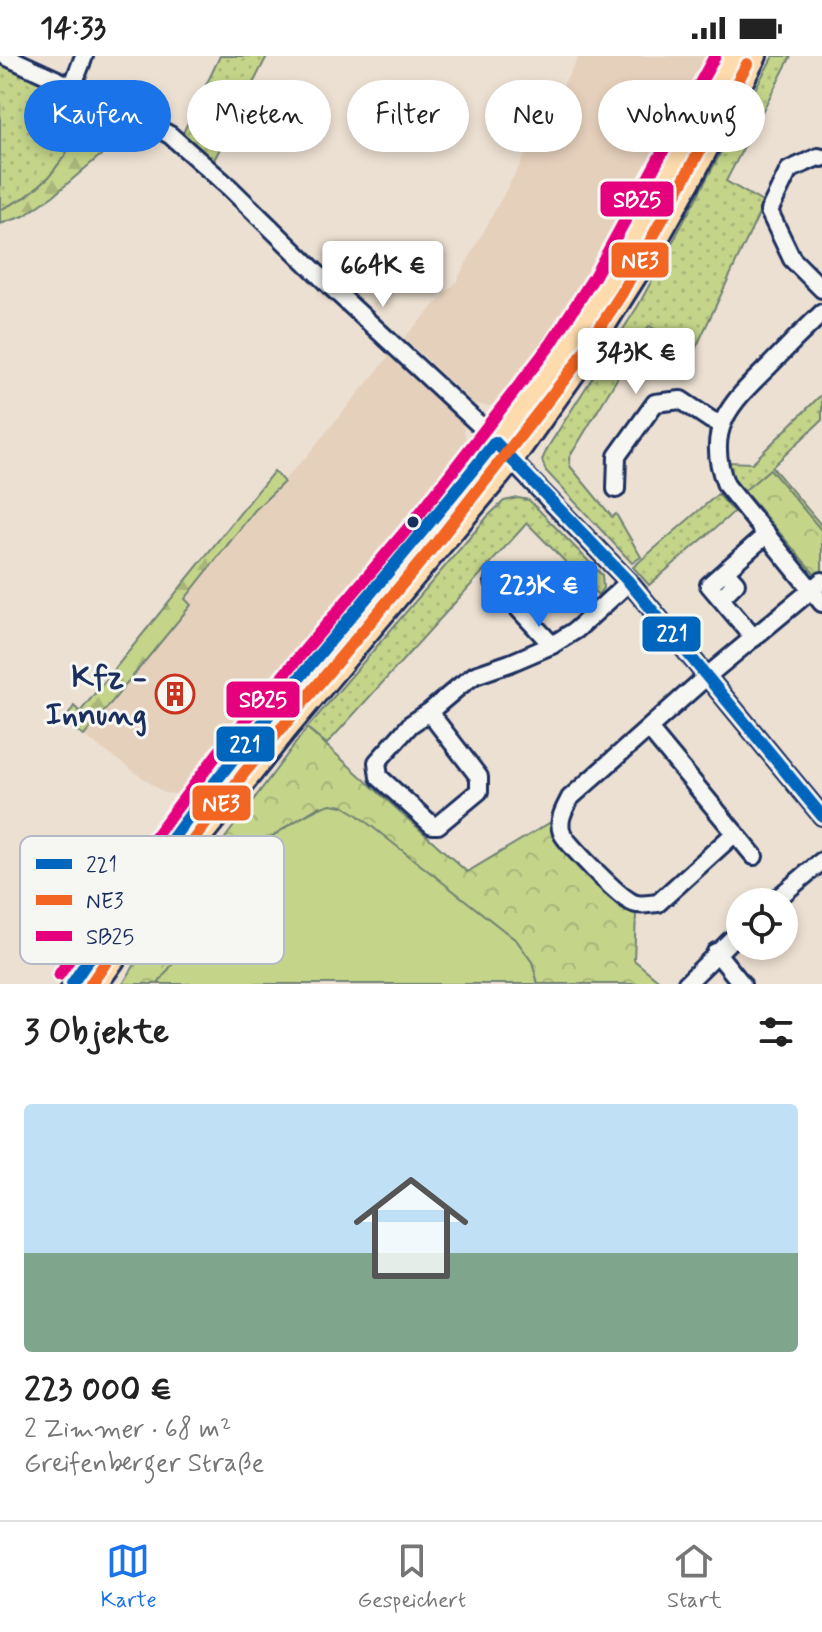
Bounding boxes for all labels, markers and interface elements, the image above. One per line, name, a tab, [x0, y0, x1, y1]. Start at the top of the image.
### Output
text: 14:33	[40, 9, 106, 48]
chip: Kaufen	[24, 80, 171, 152]
chip: Mieten	[187, 80, 331, 152]
chip: Filter	[347, 80, 469, 152]
chip: Neu	[485, 80, 582, 152]
chip: Wohnung	[598, 80, 765, 152]
line badge: SB25	[599, 180, 675, 218]
text: SB25	[613, 187, 661, 215]
pin: 664K €	[318, 241, 448, 309]
line badge: NE3	[610, 241, 670, 279]
text: NE3	[621, 248, 659, 276]
text: 664K €	[340, 250, 426, 284]
pin: 343K €	[571, 328, 701, 396]
text: 343K €	[596, 337, 676, 371]
unlabelled marker	[405, 514, 421, 530]
pin: 223K €	[474, 561, 604, 629]
text: 223K €	[499, 570, 579, 604]
line badge: 221	[641, 615, 702, 653]
text: 221	[657, 621, 687, 649]
place label: Kfz - Innung	[45, 657, 147, 737]
building icon: Kfz - Innung	[154, 673, 196, 715]
line badge: SB25	[225, 680, 301, 719]
text: SB25	[239, 687, 287, 715]
line badge: 221	[215, 725, 276, 763]
text: 221	[230, 732, 260, 760]
line badge: NE3	[191, 784, 252, 822]
text: NE3	[202, 791, 240, 819]
legend	[20, 836, 284, 964]
text: 221	[86, 852, 117, 880]
text: NE3	[86, 888, 124, 916]
map controls	[726, 888, 798, 960]
button: locate	[726, 888, 798, 960]
text: SB25	[86, 924, 134, 952]
text: 3 Objekte	[24, 1010, 169, 1055]
icon: filters	[754, 1010, 798, 1054]
icon: home	[339, 1156, 483, 1300]
text: 223 000 €	[24, 1368, 172, 1413]
text: 2 Zimmer · 68 m²	[24, 1413, 231, 1447]
text: Greifenberger Straße	[24, 1447, 264, 1481]
tab: Karte	[100, 1539, 157, 1615]
tab: Gespeichert	[357, 1539, 466, 1615]
tab: Start	[667, 1539, 722, 1615]

